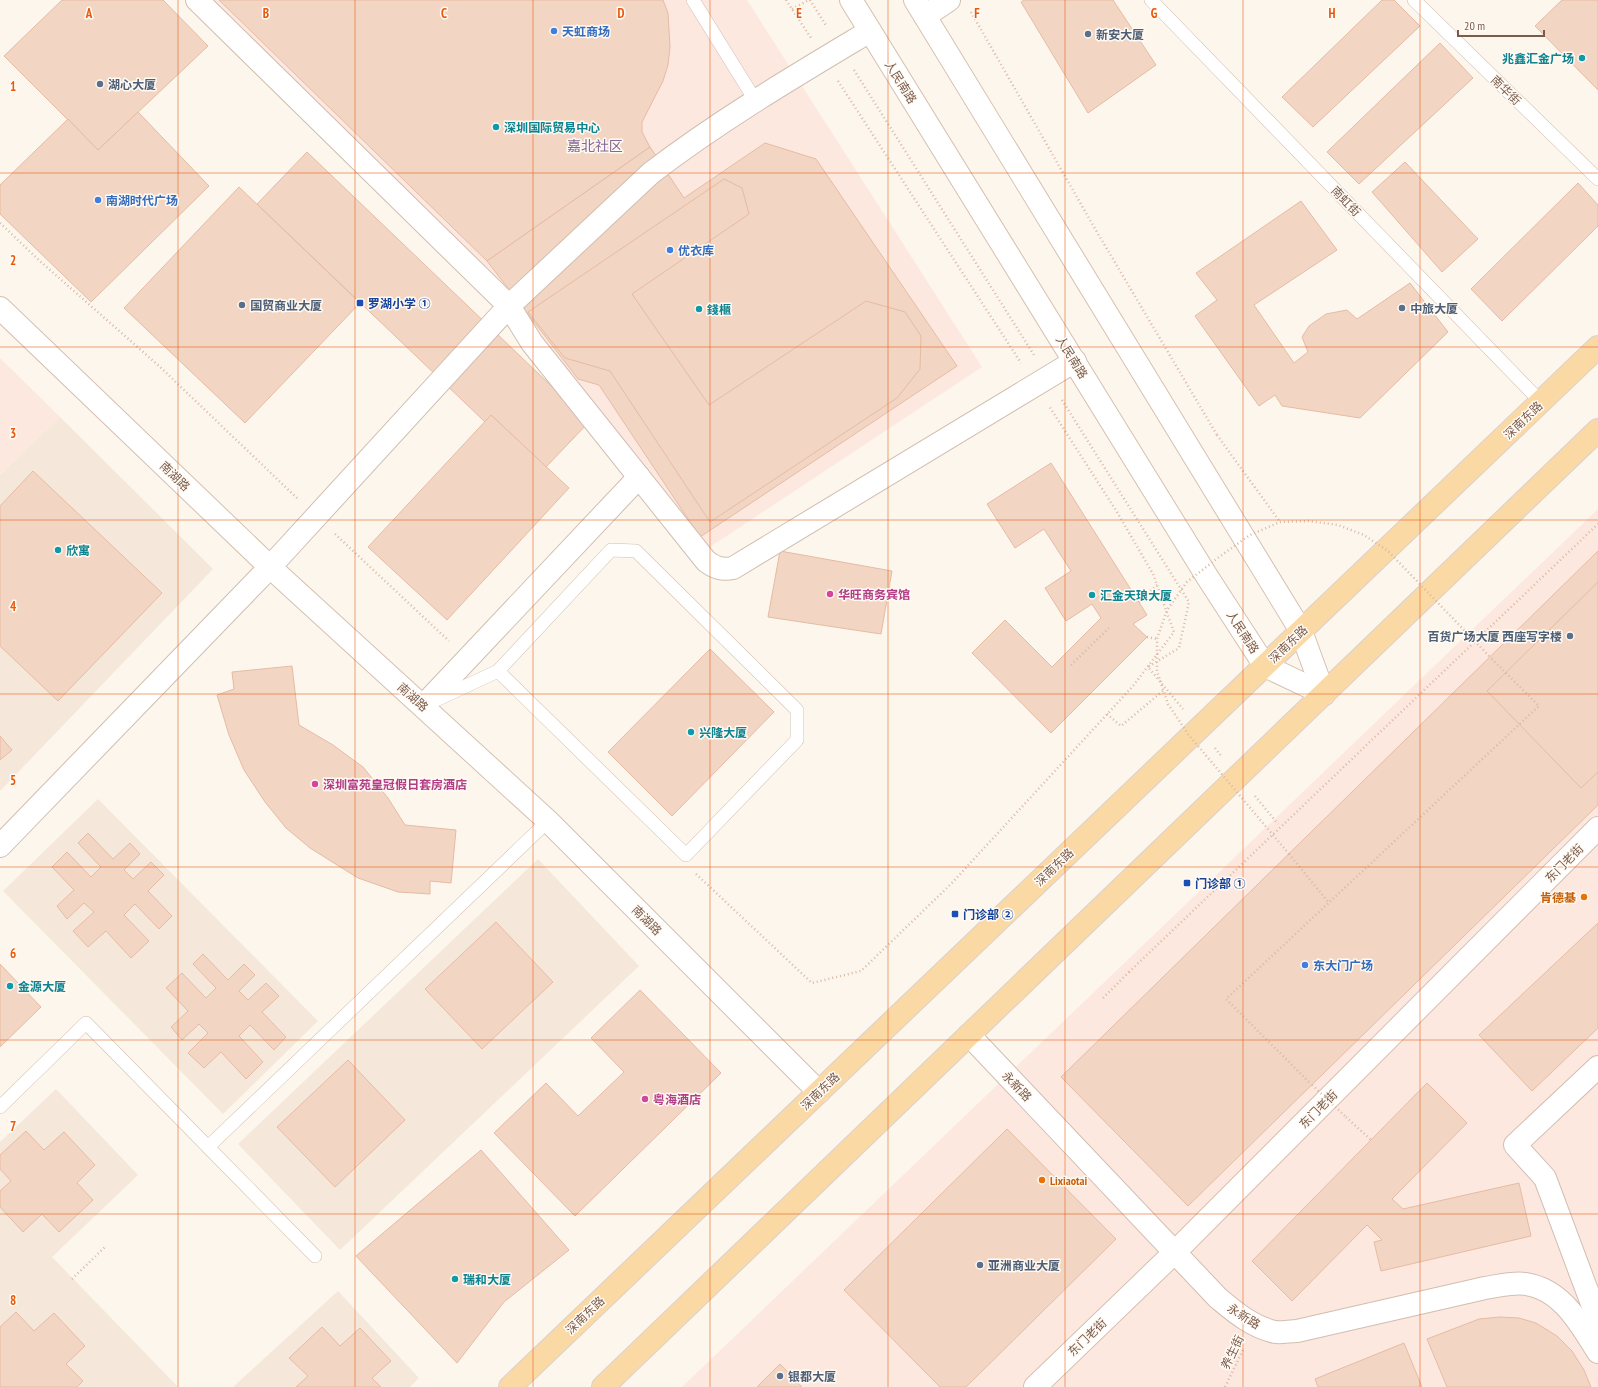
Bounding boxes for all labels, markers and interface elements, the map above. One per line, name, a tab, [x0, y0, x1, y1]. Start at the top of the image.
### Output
text: A	[85, 5, 93, 22]
text: B	[263, 5, 269, 22]
text: C	[441, 5, 447, 22]
text: D	[618, 5, 625, 22]
text: E	[796, 5, 802, 22]
text: F	[974, 5, 980, 22]
text: G	[1151, 5, 1158, 22]
text: H	[1329, 5, 1336, 22]
scale bar	[1458, 12, 1544, 38]
text: 20 m	[1464, 18, 1485, 33]
place label: 天虹商场	[562, 24, 610, 39]
marker: 天虹商场	[549, 26, 559, 36]
place label: 新安大厦	[1096, 27, 1144, 42]
marker: 新安大厦	[1083, 29, 1093, 39]
place label: 兆鑫汇金广场	[1502, 51, 1574, 66]
marker: 兆鑫汇金广场	[1577, 53, 1587, 63]
street label: 人民南路	[882, 58, 920, 106]
street label: 南华街	[1488, 72, 1524, 108]
place label: 湖心大厦	[108, 77, 156, 92]
text: 1	[10, 78, 16, 95]
marker: 湖心大厦	[95, 79, 105, 89]
place label: 深圳国际贸易中心	[504, 120, 600, 135]
marker: 深圳国际贸易中心	[491, 122, 501, 132]
district label: 嘉北社区	[567, 137, 623, 155]
street label: 南虹街	[1328, 183, 1364, 219]
place label: 南湖时代广场	[106, 193, 178, 208]
marker: 南湖时代广场	[93, 195, 103, 205]
place label: 优衣库	[678, 243, 714, 258]
marker: 优衣库	[665, 245, 675, 255]
text: 2	[10, 252, 16, 269]
place label: 罗湖小学 ①	[368, 296, 430, 311]
place label: 国贸商业大厦	[250, 298, 322, 313]
marker: 罗湖小学 ①	[355, 298, 365, 308]
marker: 国贸商业大厦	[237, 300, 247, 310]
place label: 中旅大厦	[1410, 301, 1458, 316]
place label: 錢櫃	[707, 302, 731, 317]
marker: 中旅大厦	[1397, 303, 1407, 313]
marker: 錢櫃	[694, 304, 704, 314]
street label: 人民南路	[1053, 333, 1091, 381]
street label: 深南东路	[1501, 398, 1545, 442]
text: 3	[10, 425, 16, 442]
street label: 南湖路	[157, 458, 193, 494]
place label: 欣寓	[66, 543, 90, 558]
marker: 欣寓	[53, 545, 63, 555]
place label: 华旺商务宾馆	[838, 587, 910, 602]
place label: 汇金天琅大厦	[1100, 588, 1172, 603]
marker: 华旺商务宾馆	[825, 589, 835, 599]
marker: 汇金天琅大厦	[1087, 590, 1097, 600]
text: 4	[10, 598, 17, 615]
street label: 人民南路	[1224, 608, 1262, 656]
street label: 深南东路	[1266, 622, 1310, 666]
place label: 百货广场大厦 西座写字楼	[1428, 629, 1562, 644]
marker: 百货广场大厦 西座写字楼	[1565, 631, 1575, 641]
street label: 南湖路	[395, 679, 431, 715]
place label: 兴隆大厦	[699, 725, 747, 740]
marker: 兴隆大厦	[686, 727, 696, 737]
text: 5	[10, 772, 16, 789]
place label: 深圳富苑皇冠假日套房酒店	[323, 777, 467, 792]
marker: 深圳富苑皇冠假日套房酒店	[310, 779, 320, 789]
street label: 东门老街	[1542, 841, 1586, 885]
street label: 深南东路	[1032, 845, 1076, 889]
place label: 门诊部 ①	[1195, 876, 1245, 891]
marker: 门诊部 ①	[1182, 878, 1192, 888]
place label: 肯德基	[1540, 890, 1576, 905]
marker: 肯德基	[1579, 892, 1589, 902]
street label: 南湖路	[629, 902, 665, 938]
place label: 门诊部 ②	[963, 907, 1013, 922]
marker: 门诊部 ②	[950, 909, 960, 919]
text: 6	[10, 945, 16, 962]
place label: 东大门广场	[1313, 958, 1373, 973]
marker: 东大门广场	[1300, 960, 1310, 970]
place label: 金源大厦	[18, 979, 66, 994]
marker: 金源大厦	[5, 981, 15, 991]
street label: 永新路	[999, 1068, 1035, 1104]
street label: 深南东路	[798, 1069, 842, 1113]
street label: 东门老街	[1296, 1087, 1340, 1131]
place label: 粤海酒店	[653, 1092, 701, 1107]
marker: 粤海酒店	[640, 1094, 650, 1104]
text: 7	[10, 1118, 16, 1135]
place label: Lixiaotai	[1050, 1173, 1088, 1188]
marker: Lixiaotai	[1037, 1175, 1047, 1185]
place label: 亚洲商业大厦	[988, 1258, 1060, 1273]
marker: 亚洲商业大厦	[975, 1260, 985, 1270]
place label: 瑞和大厦	[463, 1272, 511, 1287]
marker: 瑞和大厦	[450, 1274, 460, 1284]
text: 8	[10, 1292, 16, 1309]
street label: 深南东路	[563, 1293, 607, 1337]
street label: 永新路	[1225, 1300, 1263, 1332]
street label: 东门老街	[1065, 1315, 1109, 1359]
street label: 养生街	[1217, 1333, 1247, 1371]
place label: 银都大厦	[788, 1369, 836, 1384]
marker: 银都大厦	[775, 1371, 785, 1381]

